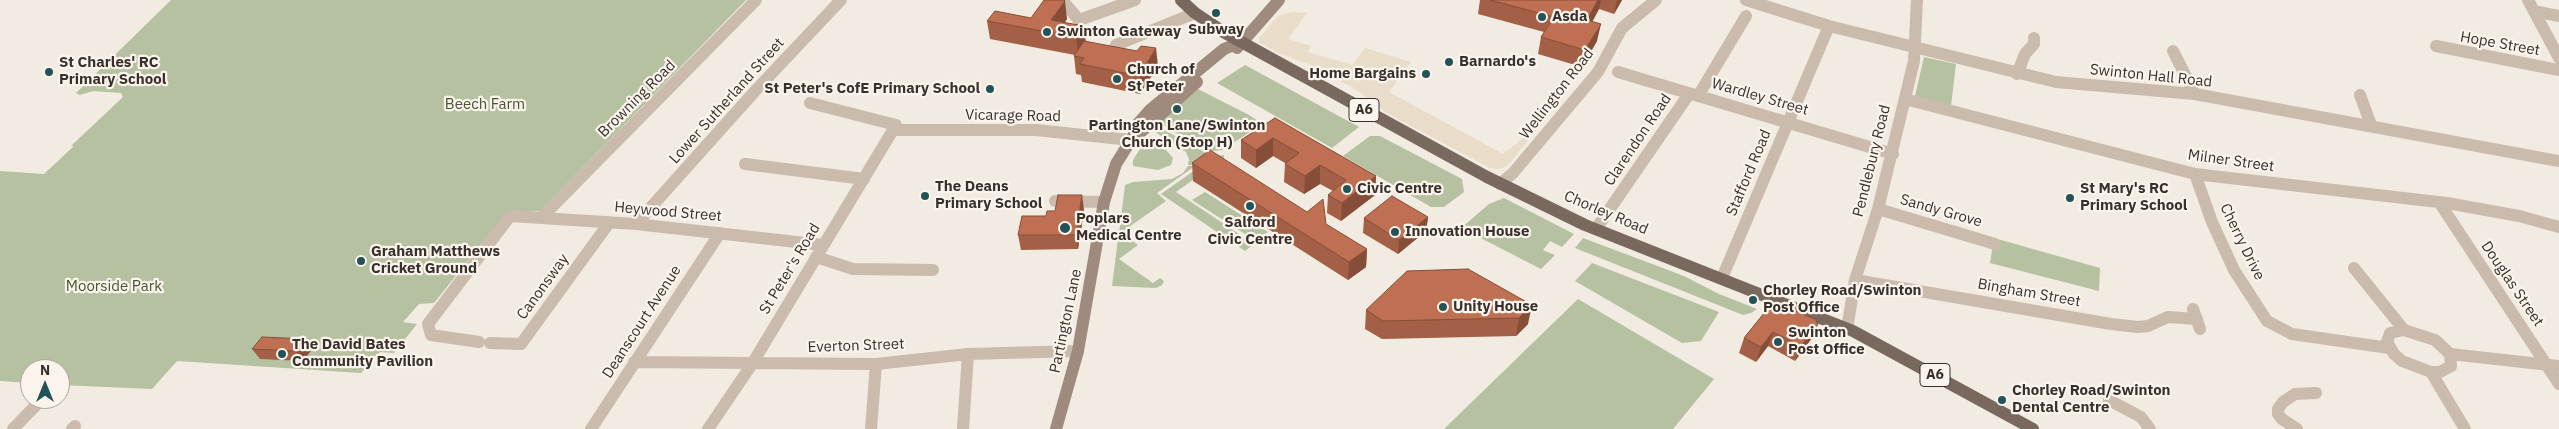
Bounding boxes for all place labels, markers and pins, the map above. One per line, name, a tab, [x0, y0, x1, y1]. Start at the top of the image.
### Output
marker: Subway	[1210, 7, 1222, 19]
place label: Asda	[1552, 8, 1587, 26]
marker: Asda	[1536, 11, 1548, 23]
place label: Subway	[1188, 21, 1244, 39]
place label: Swinton Gateway	[1057, 23, 1181, 41]
marker: Swinton Gateway	[1041, 26, 1053, 38]
place label: Barnardo's	[1459, 53, 1536, 71]
place label: St Charles' RC Primary School	[59, 54, 166, 89]
marker: Barnardo's	[1443, 56, 1455, 68]
place label: Church of St Peter	[1127, 61, 1195, 96]
place label: Home Bargains	[1309, 65, 1416, 83]
marker: St Charles' RC Primary School	[43, 66, 55, 78]
marker: Home Bargains	[1420, 68, 1432, 80]
marker: Church of St Peter	[1111, 73, 1123, 85]
place label: St Peter's CofE Primary School	[764, 80, 980, 98]
marker: St Peter's CofE Primary School	[984, 83, 996, 95]
marker: Partington Lane/Swinton Church (Stop H)	[1171, 103, 1183, 115]
place label: Partington Lane/Swinton Church (Stop H)	[1089, 117, 1265, 152]
place label: The Deans Primary School	[935, 178, 1042, 213]
place label: Civic Centre	[1357, 180, 1442, 198]
place label: St Mary's RC Primary School	[2080, 180, 2187, 215]
marker: Civic Centre	[1341, 183, 1353, 195]
marker: The Deans Primary School	[919, 190, 931, 202]
marker: St Mary's RC Primary School	[2064, 192, 2076, 204]
marker: Salford Civic Centre	[1244, 200, 1256, 212]
place label: Poplars Medical Centre	[1076, 210, 1182, 245]
place label: Salford Civic Centre	[1207, 214, 1293, 249]
marker: Poplars Medical Centre	[1058, 221, 1072, 235]
place label: Innovation House	[1405, 223, 1529, 241]
marker: Innovation House	[1389, 226, 1401, 238]
place label: Graham Matthews Cricket Ground	[371, 243, 500, 278]
marker: Graham Matthews Cricket Ground	[355, 255, 367, 267]
place label: Chorley Road/Swinton Post Office	[1763, 282, 1922, 317]
marker: Chorley Road/Swinton Post Office	[1747, 294, 1759, 306]
place label: Unity House	[1453, 298, 1538, 316]
marker: Unity House	[1437, 301, 1449, 313]
place label: Swinton Post Office	[1788, 324, 1865, 359]
place label: The David Bates Community Pavilion	[292, 336, 433, 371]
marker: Swinton Post Office	[1772, 336, 1784, 348]
marker: The David Bates Community Pavilion	[276, 348, 288, 360]
place label: Chorley Road/Swinton Dental Centre	[2012, 382, 2171, 417]
marker: Chorley Road/Swinton Dental Centre	[1996, 394, 2008, 406]

